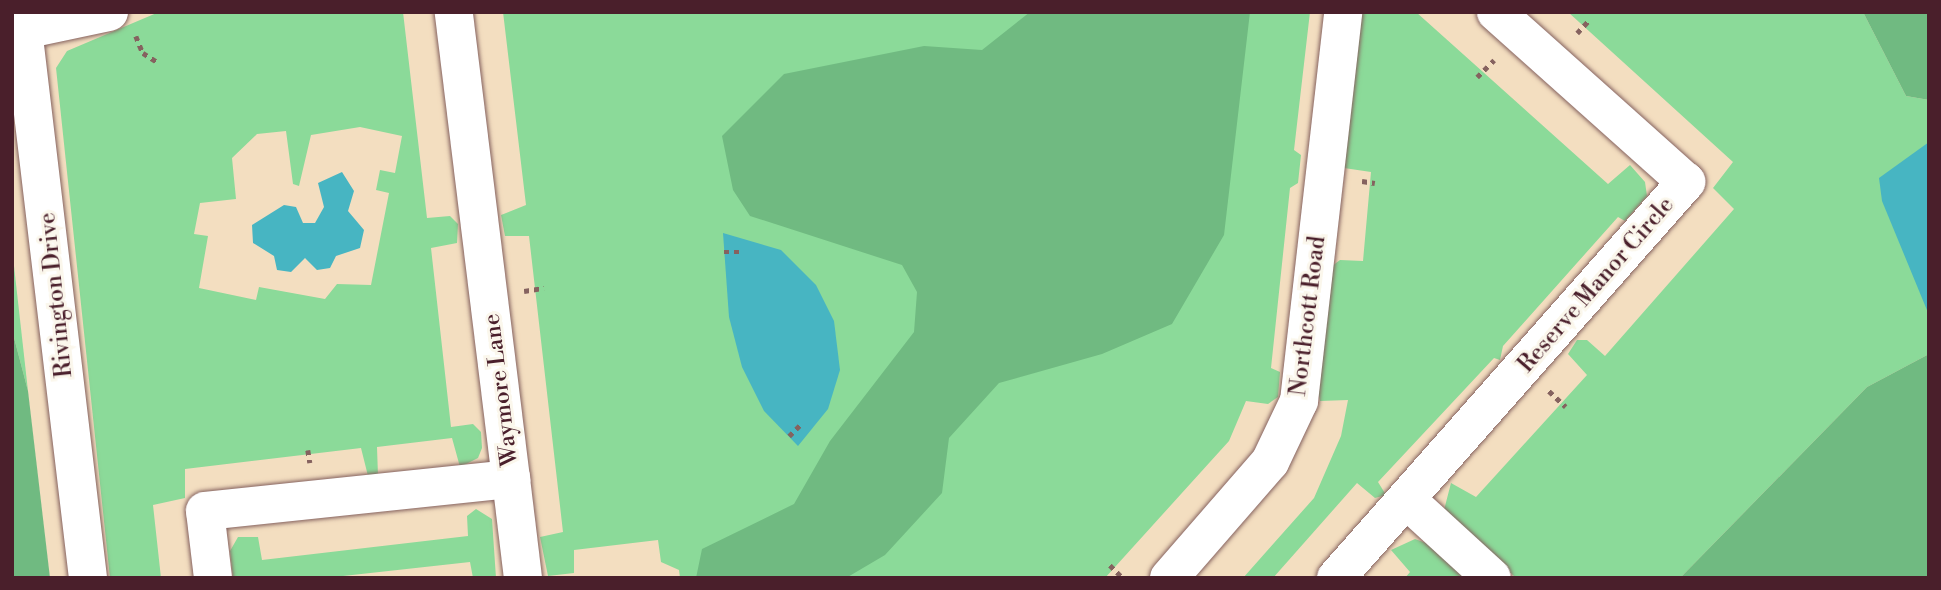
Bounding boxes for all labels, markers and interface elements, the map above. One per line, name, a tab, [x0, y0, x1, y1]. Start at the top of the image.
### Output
street label: Reserve Manor Circle	[1512, 192, 1680, 378]
street label: Rivington Drive	[34, 211, 78, 379]
street label: Northcott Road	[1284, 234, 1332, 398]
street label: Waymore Lane	[478, 312, 524, 468]

